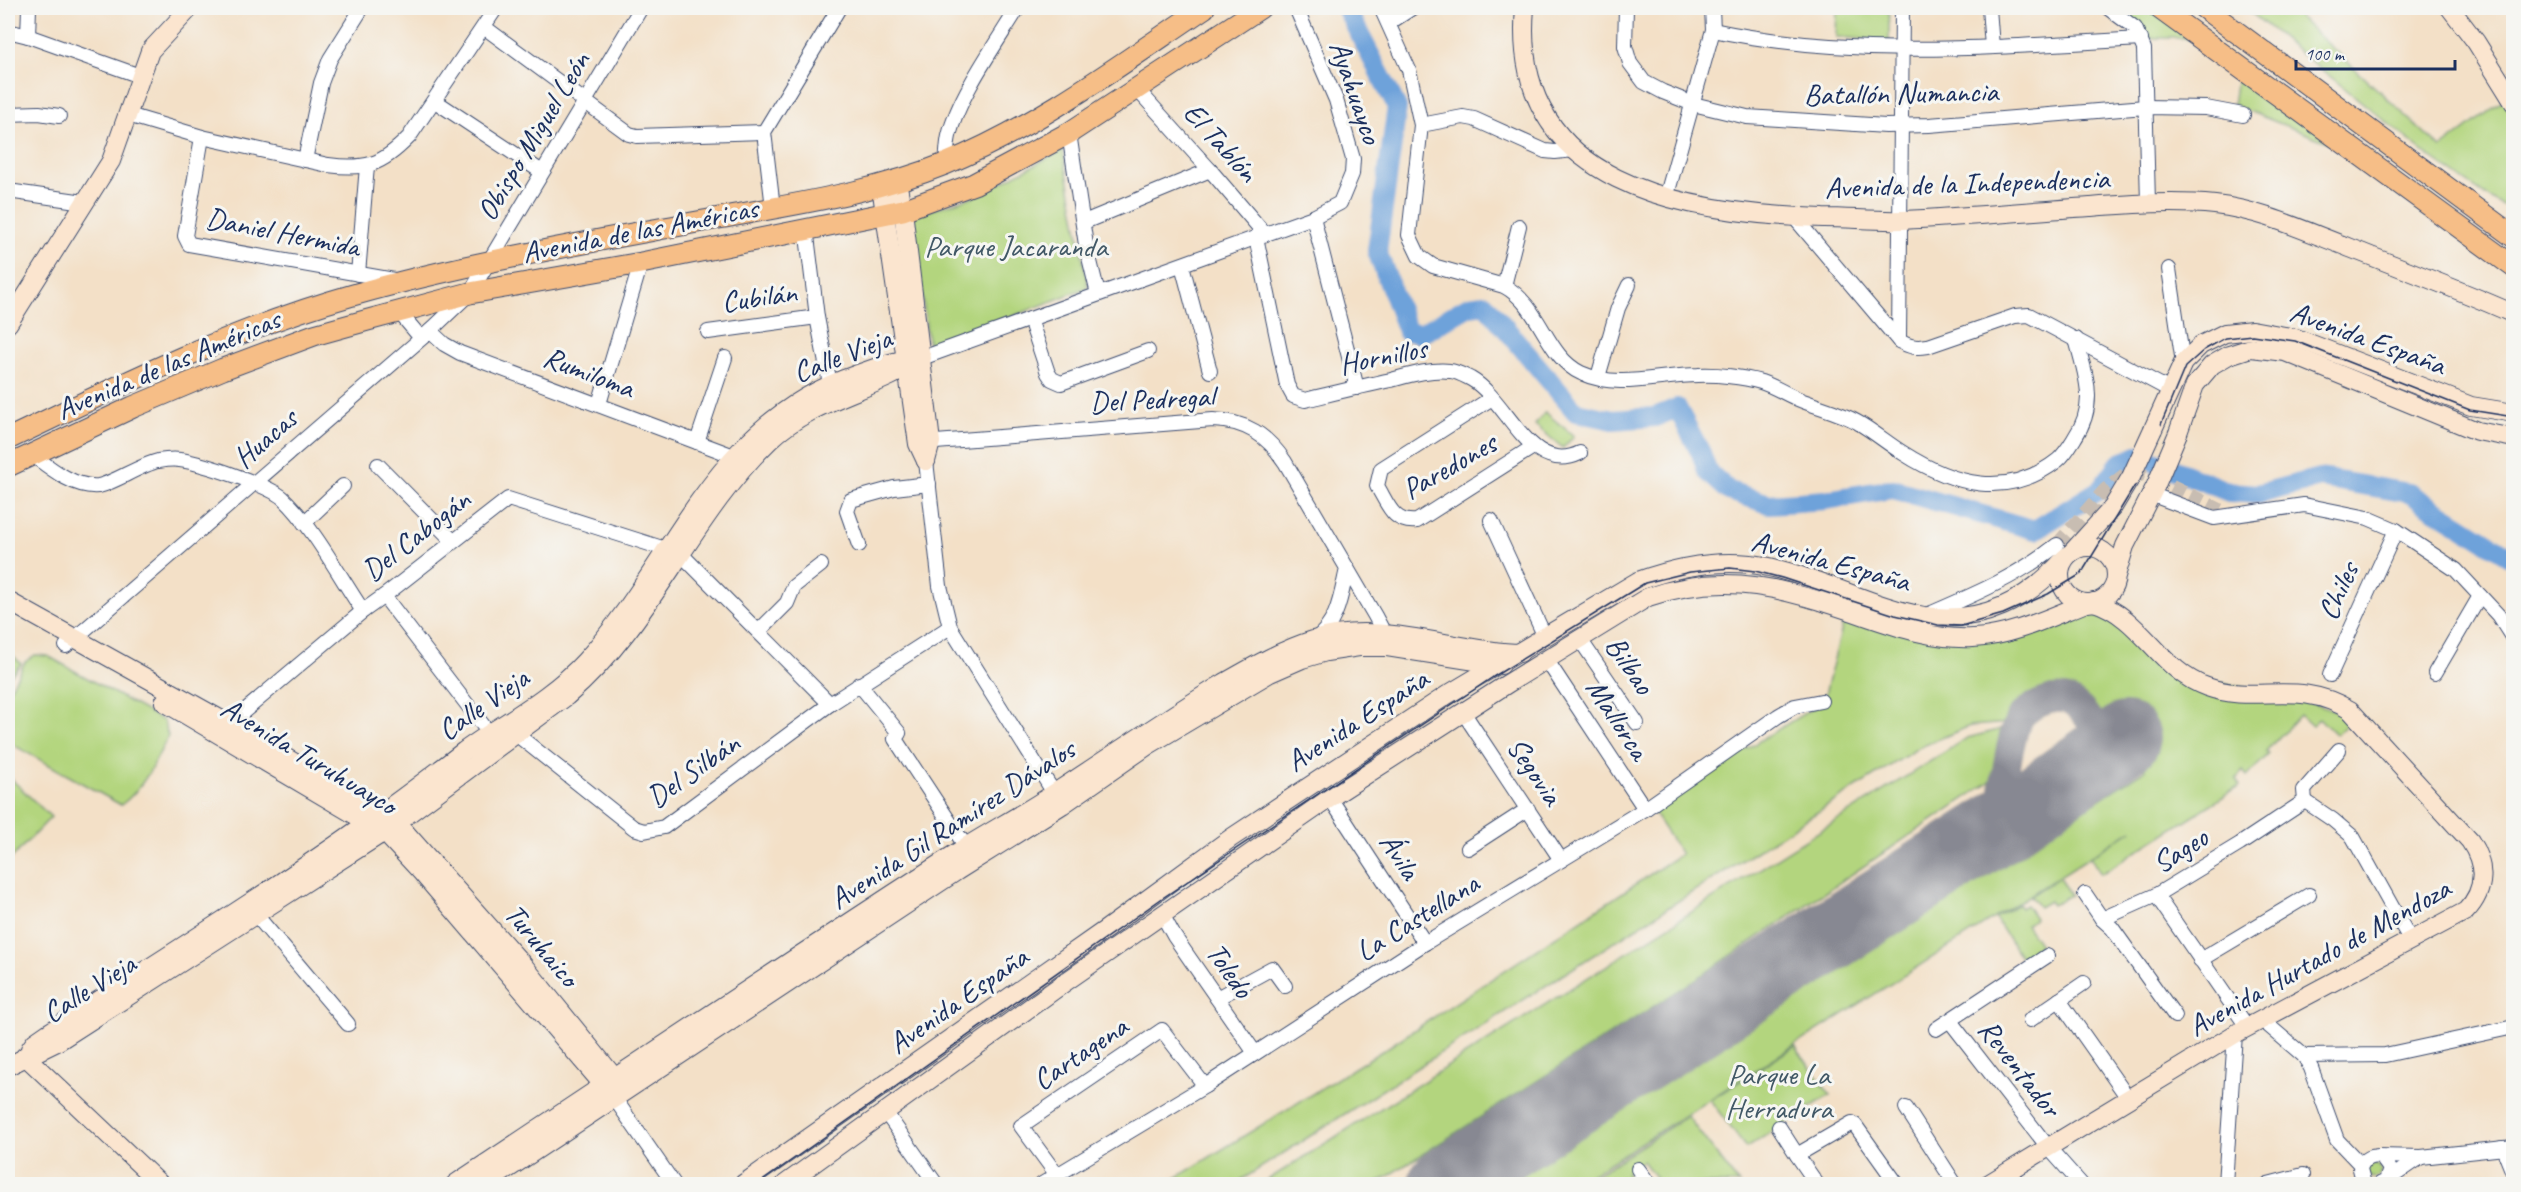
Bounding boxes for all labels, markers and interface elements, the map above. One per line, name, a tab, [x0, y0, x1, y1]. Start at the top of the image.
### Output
scale bar	[2296, 33, 2455, 71]
street label: Ayahuayco	[1321, 36, 1392, 150]
street label: Obispo Miguel León	[468, 43, 599, 227]
text: 100 m	[2305, 43, 2346, 65]
street label: Batallón Numancia	[1803, 72, 2000, 114]
street label: El Tablón	[1175, 94, 1268, 191]
street label: Avenida de la Independencia	[1824, 159, 2112, 207]
street label: Avenida de las Américas	[519, 188, 764, 271]
street label: Daniel Hermida	[203, 199, 366, 266]
park label: Parque Jacaranda	[925, 227, 1109, 265]
street label: Cubilán	[719, 273, 800, 321]
street label: Avenida España	[2285, 292, 2452, 384]
street label: Avenida de las Américas	[50, 299, 288, 428]
street label: Calle Vieja	[787, 318, 899, 391]
street label: Hornillos	[1336, 328, 1433, 383]
street label: Rumiloma	[538, 337, 642, 407]
street label: Del Pedregal	[1089, 377, 1220, 421]
street label: Huacas	[225, 398, 307, 476]
street label: Paredones	[1395, 423, 1505, 508]
street label: Del Cabogán	[354, 480, 479, 589]
street label: Avenida España	[1748, 522, 1916, 601]
street label: Chiles	[2309, 554, 2368, 626]
street label: Bilbao	[1597, 629, 1664, 703]
street label: Calle Vieja	[430, 658, 538, 749]
street label: Avenida España	[1279, 659, 1437, 780]
street label: Mallorca	[1578, 671, 1660, 769]
street label: Avenida Turuhuayco	[214, 689, 407, 825]
street label: Del Silbán	[639, 723, 748, 816]
street label: Avenida Gil Ramírez Dávalos	[822, 729, 1084, 918]
street label: Segovia	[1499, 730, 1572, 814]
street label: Sageo	[2145, 818, 2216, 882]
street label: Ávila	[1371, 826, 1430, 888]
street label: La Castellana	[1348, 863, 1487, 970]
street label: Avenida Hurtado de Mendoza	[2181, 868, 2458, 1045]
street label: Turuhaico	[496, 895, 590, 997]
street label: Toledo	[1198, 935, 1263, 1006]
street label: Avenida España	[881, 937, 1037, 1062]
street label: Calle Vieja	[35, 944, 144, 1031]
street label: Cartagena	[1025, 1006, 1137, 1099]
street label: Reventador	[1970, 1011, 2071, 1126]
park label: Parque La Herradura	[1726, 1055, 1834, 1127]

